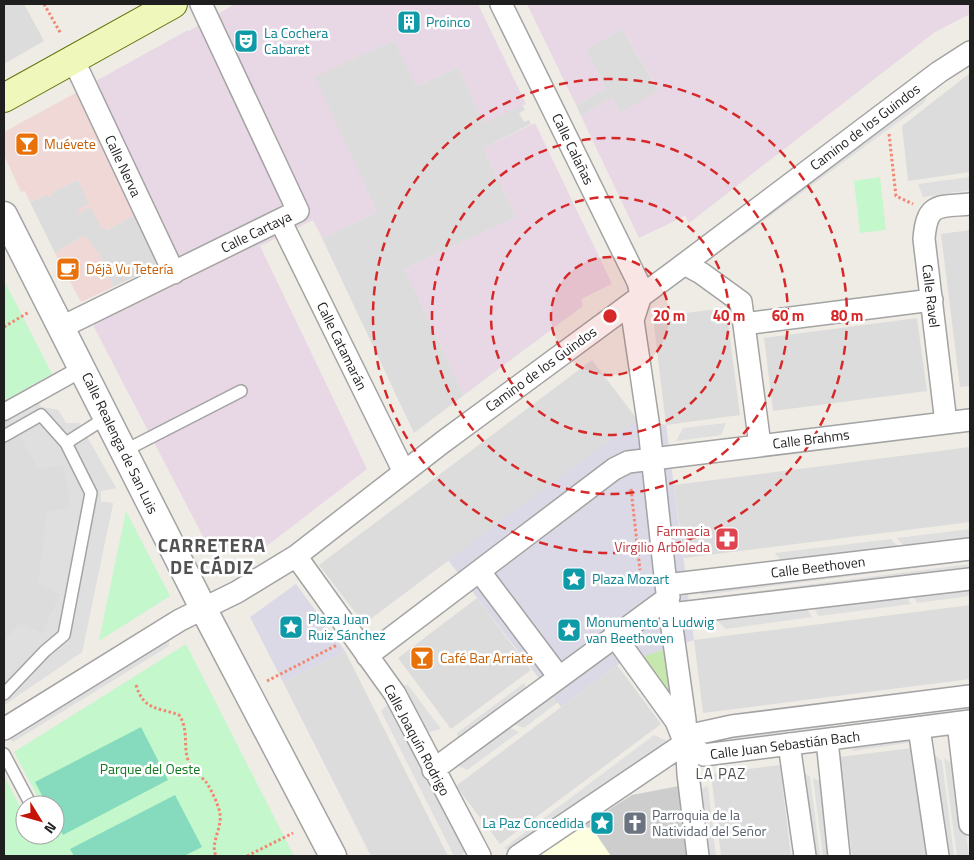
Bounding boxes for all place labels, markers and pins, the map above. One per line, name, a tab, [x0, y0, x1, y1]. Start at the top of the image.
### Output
building icon: Proinco	[396, 9, 422, 35]
place label: Proinco	[426, 11, 470, 32]
place label: La Cochera Cabaret	[264, 22, 328, 59]
theatre icon: La Cochera Cabaret	[233, 28, 259, 54]
bar icon: Muévete	[14, 131, 40, 157]
place label: Muévete	[44, 133, 96, 154]
cafe icon: Déjà Vu Tetería	[55, 256, 81, 282]
place label: Déjà Vu Tetería	[86, 258, 174, 279]
centre of rings	[601, 307, 619, 325]
place label: Farmacia Virgilio Arboleda	[614, 520, 710, 557]
pharmacy icon: Farmacia Virgilio Arboleda	[714, 526, 740, 552]
place icon: Plaza Mozart	[561, 566, 587, 592]
place label: Plaza Mozart	[592, 568, 669, 589]
place label: Plaza Juan Ruiz Sánchez	[308, 608, 386, 645]
place label: Monumento a Ludwig van Beethoven	[586, 611, 714, 648]
place icon: Plaza Juan Ruiz Sánchez	[278, 614, 304, 640]
place icon: Monumento a Ludwig van Beethoven	[556, 617, 582, 643]
bar icon: Café Bar Arriate	[409, 645, 435, 671]
place label: Café Bar Arriate	[440, 647, 533, 668]
place label: Parroquia de la Natividad del Señor	[652, 804, 767, 841]
place icon: La Paz Concedida	[589, 810, 615, 836]
church icon: Parroquia de la Natividad del Señor	[622, 810, 648, 836]
place label: La Paz Concedida	[482, 812, 584, 833]

